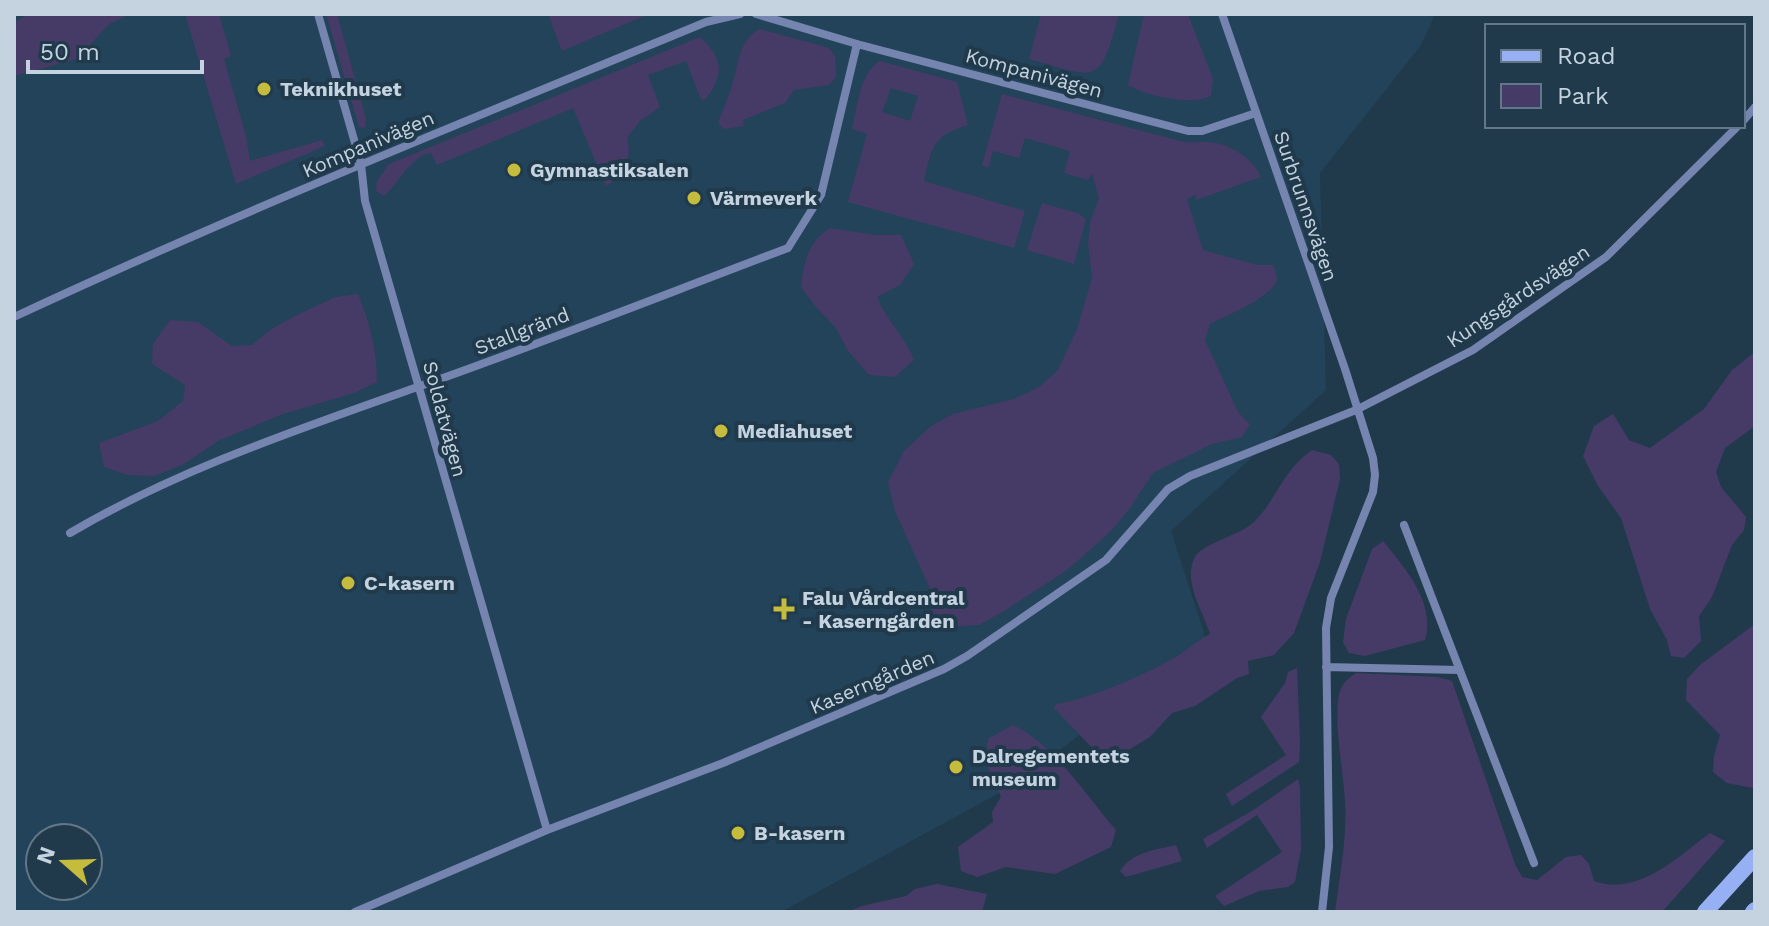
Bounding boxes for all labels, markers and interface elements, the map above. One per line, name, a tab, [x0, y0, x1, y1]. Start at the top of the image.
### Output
scale bar	[28, 24, 202, 74]
legend	[1485, 24, 1745, 128]
text: 50 m	[40, 38, 100, 66]
text: Road	[1557, 42, 1616, 70]
street label: Kompanivägen	[963, 43, 1105, 103]
place label: Teknikhuset	[280, 77, 402, 101]
marker: Teknikhuset	[255, 80, 273, 98]
text: Park	[1557, 82, 1609, 110]
street label: Kompanivägen	[298, 105, 438, 183]
street label: Surbrunnsvägen	[1269, 128, 1343, 284]
place label: Gymnastiksalen	[530, 158, 689, 182]
marker: Gymnastiksalen	[505, 161, 523, 179]
place label: Värmeverk	[710, 186, 817, 210]
marker: Värmeverk	[685, 189, 703, 207]
street label: Kungsgårdsvägen	[1442, 239, 1594, 353]
street label: Stallgränd	[471, 302, 573, 360]
street label: Soldatvägen	[418, 359, 472, 479]
place label: Mediahuset	[737, 419, 852, 443]
marker: Mediahuset	[712, 422, 730, 440]
place label: C-kasern	[364, 571, 455, 595]
marker: C-kasern	[339, 574, 357, 592]
place label: Falu Vårdcentral - Kaserngården	[802, 586, 965, 633]
marker: Falu Vårdcentral - Kaserngården	[773, 598, 795, 620]
street label: Kaserngården	[806, 645, 938, 719]
place label: Dalregementets museum	[972, 744, 1130, 791]
marker: Dalregementets museum	[947, 758, 965, 776]
place label: B-kasern	[754, 821, 845, 845]
north arrow	[24, 822, 104, 902]
marker: B-kasern	[729, 824, 747, 842]
text: N	[31, 843, 60, 867]

